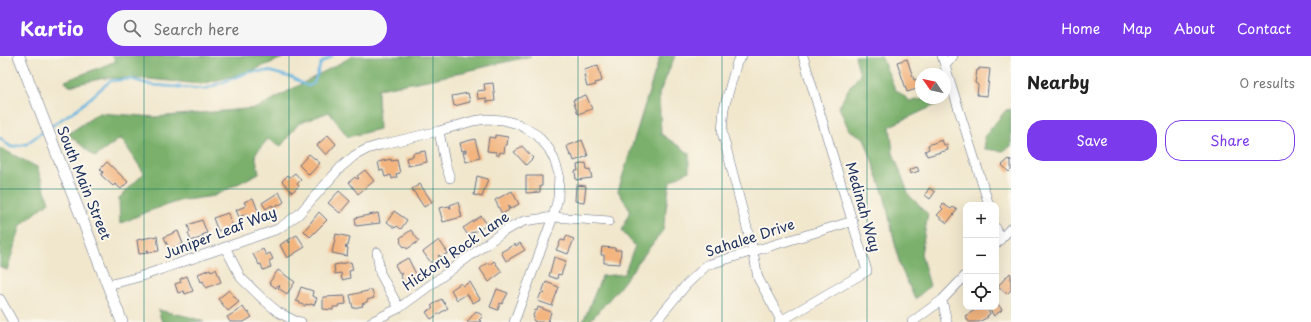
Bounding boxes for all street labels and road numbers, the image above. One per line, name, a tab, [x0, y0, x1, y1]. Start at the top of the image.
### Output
street label: South Main Street	[52, 123, 117, 243]
street label: Medinah Way	[841, 159, 886, 254]
street label: Juniper Leaf Way	[160, 201, 280, 264]
street label: Hickory Rock Lane	[398, 206, 513, 295]
street label: Sahalee Drive	[703, 213, 797, 262]

